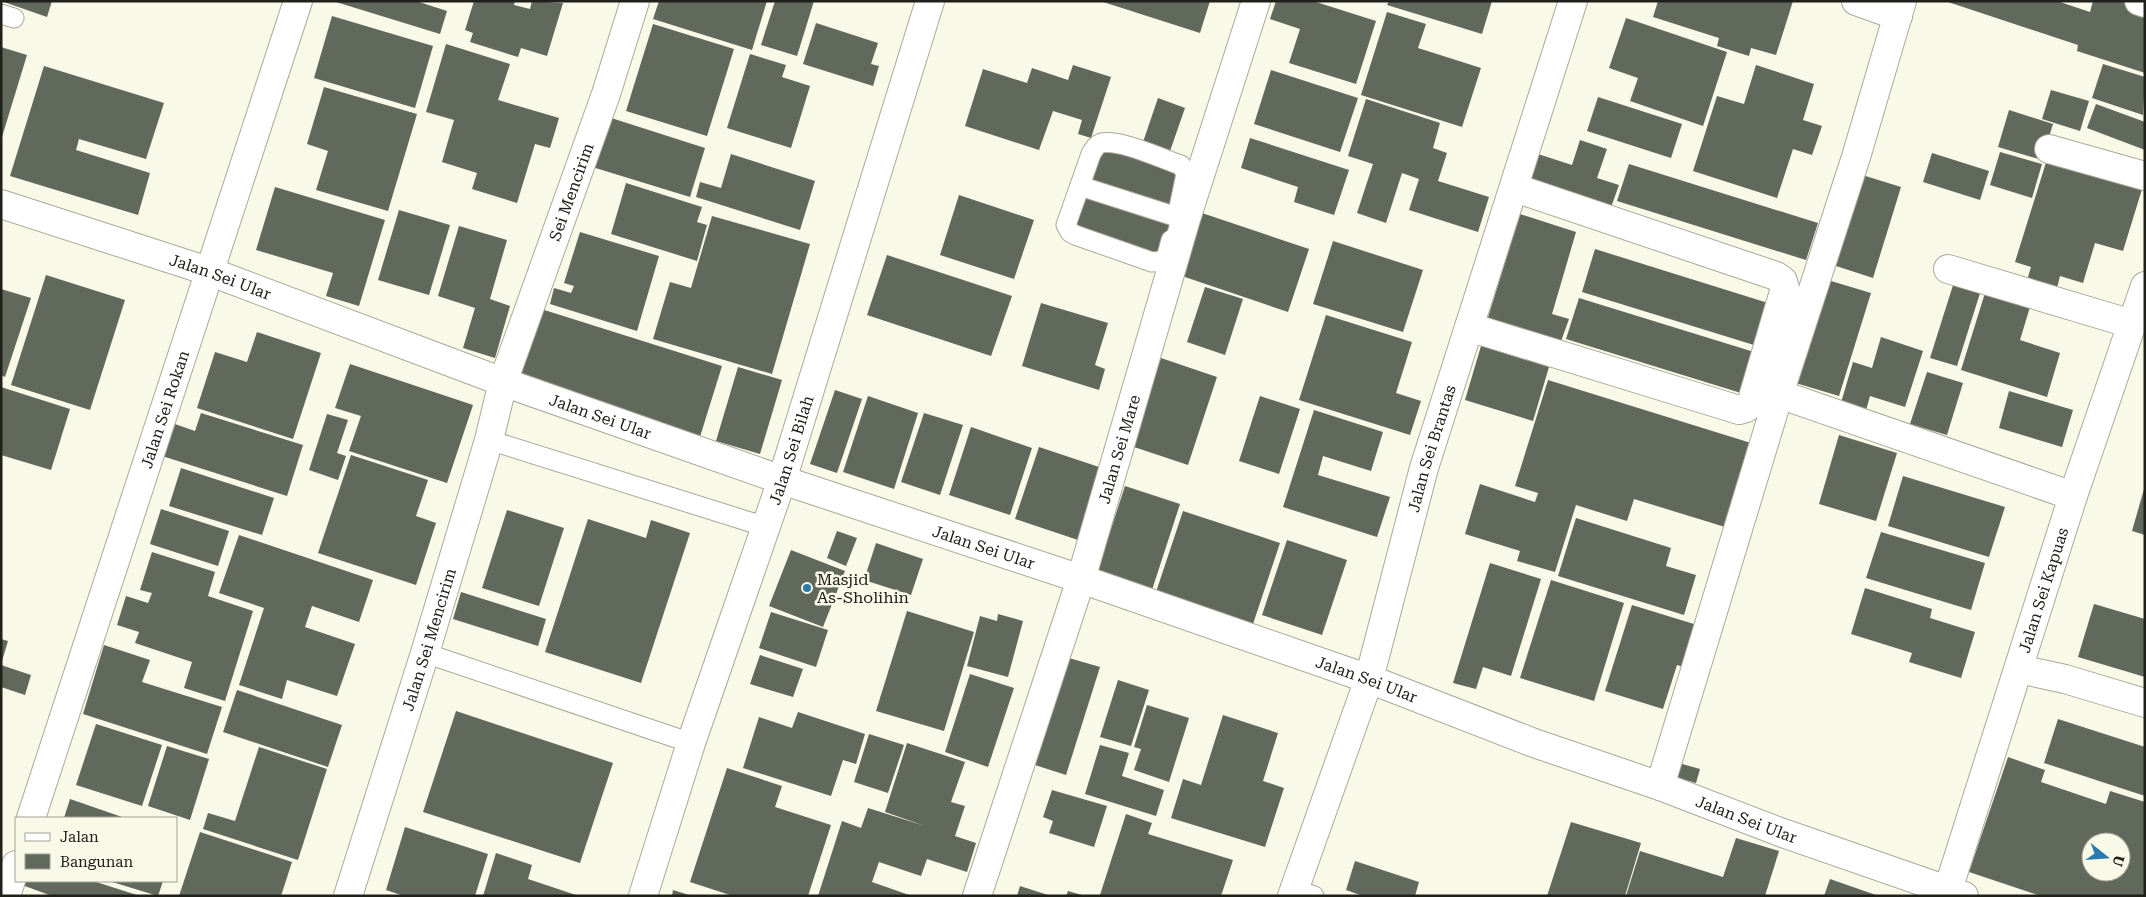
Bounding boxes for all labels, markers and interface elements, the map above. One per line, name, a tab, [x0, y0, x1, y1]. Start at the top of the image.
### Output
street label: Sei Mencirim	[545, 140, 598, 244]
street label: Jalan Sei Ular	[167, 250, 274, 304]
street label: Jalan Sei Rokan	[137, 348, 193, 471]
street label: Jalan Sei Brantas	[1404, 382, 1460, 514]
street label: Jalan Sei Ular	[547, 390, 654, 443]
street label: Jalan Sei Mare	[1095, 392, 1144, 506]
street label: Jalan Sei Bilah	[765, 393, 818, 507]
street label: Jalan Sei Ular	[930, 521, 1038, 573]
street label: Jalan Sei Kapuas	[2015, 525, 2073, 655]
street label: Jalan Sei Mencirim	[398, 566, 460, 713]
place label: Masjid As-Sholihin	[817, 570, 909, 607]
marker: Masjid As-Sholihin	[801, 582, 813, 594]
street label: Jalan Sei Ular	[1313, 652, 1420, 707]
street label: Jalan Sei Ular	[1693, 792, 1800, 847]
legend	[15, 817, 178, 882]
text: Jalan	[60, 828, 99, 846]
north arrow	[2081, 832, 2131, 882]
text: Bangunan	[60, 853, 133, 871]
text: U	[2109, 853, 2128, 869]

